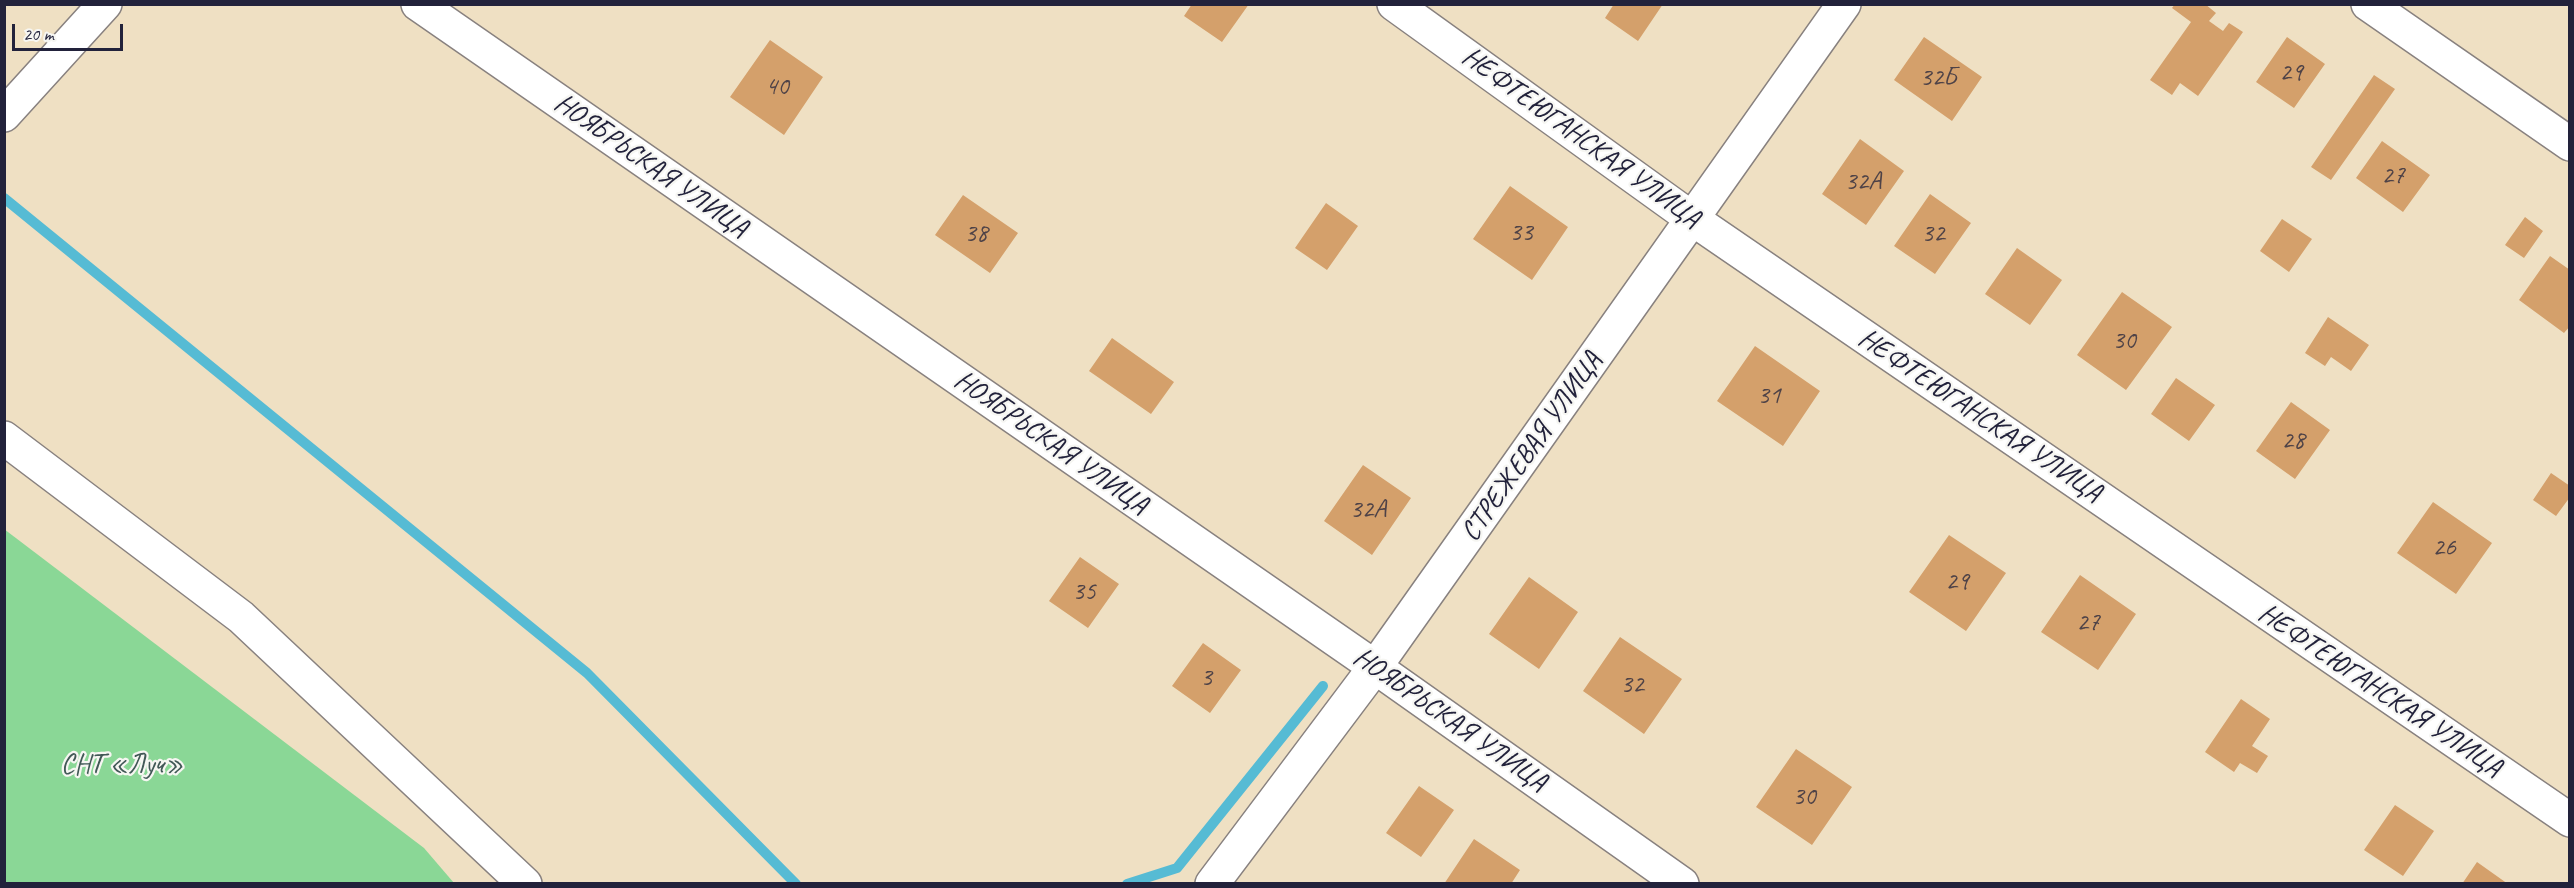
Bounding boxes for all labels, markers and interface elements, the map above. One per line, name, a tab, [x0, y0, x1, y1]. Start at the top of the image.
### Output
scale bar	[15, 12, 126, 50]
text: 20 m	[23, 23, 54, 45]
street label: НЕФТЕЮГАНСКАЯ УЛИЦА	[1455, 40, 1707, 236]
house number: 29	[2279, 57, 2303, 89]
house number: 32Б	[1920, 62, 1956, 94]
house number: 40	[765, 71, 789, 103]
street label: НОЯБРЬСКАЯ УЛИЦА	[548, 87, 754, 245]
house number: 27	[2381, 160, 2405, 192]
house number: 32А	[1845, 166, 1881, 198]
house number: 33	[1509, 217, 1533, 249]
house number: 38	[964, 218, 988, 250]
house number: 32	[1921, 218, 1945, 250]
street label: НЕФТЕЮГАНСКАЯ УЛИЦА	[1852, 322, 2108, 510]
house number: 30	[2112, 325, 2136, 357]
street label: СТРЕЖЕВАЯ УЛИЦА	[1454, 346, 1610, 548]
street label: НОЯБРЬСКАЯ УЛИЦА	[948, 364, 1154, 522]
house number: 31	[1757, 380, 1781, 412]
house number: 28	[2281, 425, 2305, 457]
house number: 32А	[1350, 494, 1386, 526]
house number: 26	[2432, 532, 2456, 564]
house number: 29	[1945, 566, 1969, 598]
house number: 35	[1072, 576, 1096, 608]
street label: НЕФТЕЮГАНСКАЯ УЛИЦА	[2252, 597, 2508, 785]
house number: 27	[2076, 607, 2100, 639]
street label: НОЯБРЬСКАЯ УЛИЦА	[1347, 641, 1553, 799]
house number: 3	[1200, 662, 1212, 694]
house number: 32	[1620, 669, 1644, 701]
park label: СНТ «Луч»	[61, 749, 183, 783]
house number: 30	[1792, 781, 1816, 813]

